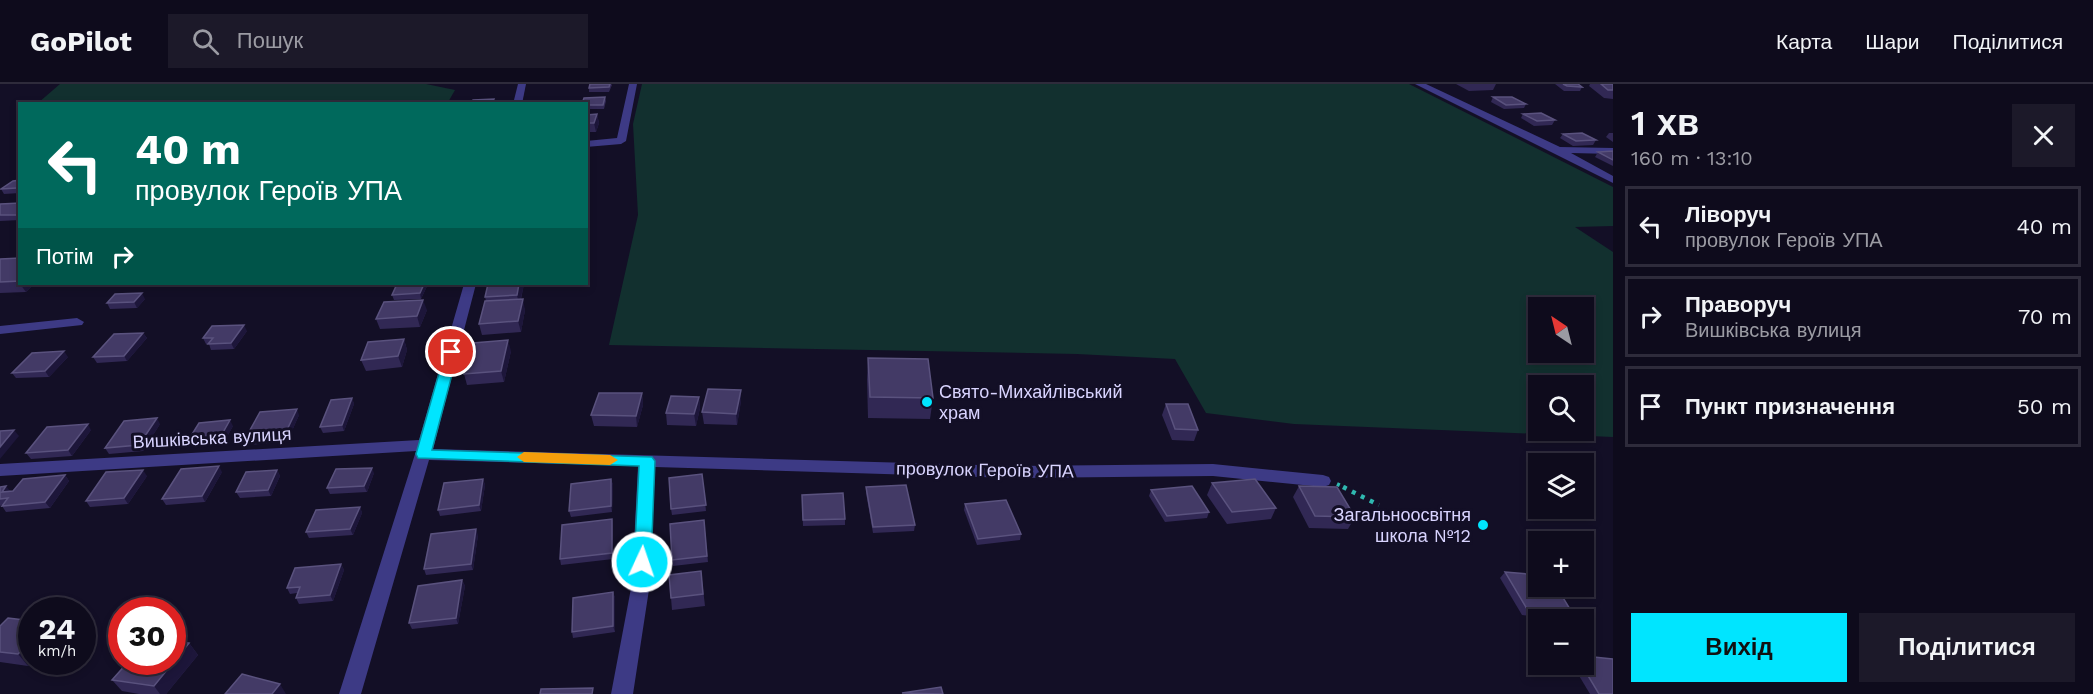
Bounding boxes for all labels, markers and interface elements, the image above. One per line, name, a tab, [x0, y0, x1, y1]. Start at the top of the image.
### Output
search box	[168, 14, 588, 68]
text: GoPilot	[30, 25, 132, 58]
icon: search	[189, 25, 222, 58]
text: Пошук	[237, 28, 303, 53]
text: Карта	[1776, 29, 1832, 54]
text: Шари	[1865, 29, 1920, 54]
text: Поділитися	[1953, 29, 2063, 54]
text: 1 хв	[1631, 102, 1699, 144]
button: close	[2012, 104, 2075, 167]
text: 40 m	[135, 125, 241, 174]
icon: left	[36, 126, 114, 204]
text: 160 m · 13:10	[1631, 146, 1753, 170]
text: провулок Героїв УПА	[135, 175, 402, 207]
text: Ліворуч	[1685, 202, 1771, 227]
icon: left	[1634, 210, 1667, 243]
text: 40 m	[2016, 214, 2072, 239]
text: провулок Героїв УПА	[1685, 228, 1883, 252]
icon: right	[106, 240, 139, 273]
text: Потім	[36, 244, 94, 269]
text: Праворуч	[1685, 292, 1791, 317]
north arrow	[1528, 297, 1594, 363]
map controls	[1528, 297, 1594, 675]
icon: right	[1634, 300, 1667, 333]
text: 70 m	[2018, 304, 2072, 329]
text: Вишківська вулиця	[1685, 318, 1862, 342]
pin	[425, 326, 476, 377]
icon: arrive	[434, 335, 467, 368]
button: search	[1528, 375, 1594, 441]
place label: Свято-Михайлівський храм	[939, 381, 1122, 423]
icon: arrive	[1634, 390, 1667, 423]
text: Пункт призначення	[1685, 394, 1895, 419]
text: 50 m	[2017, 394, 2072, 419]
marker: Свято-Михайлівський храм	[920, 395, 934, 409]
street label: Вишківська вулиця	[132, 423, 292, 452]
button: layers	[1528, 453, 1594, 519]
street label: провулок Героїв УПА	[896, 457, 1074, 482]
place label: Загальноосвітня школа №12	[1334, 504, 1471, 546]
marker: Загальноосвітня школа №12	[1476, 518, 1490, 532]
position arrow	[610, 530, 674, 594]
button: +	[1528, 531, 1594, 597]
speed limit sign: 30	[108, 597, 186, 675]
button: −	[1528, 609, 1594, 675]
text: 24	[39, 611, 75, 646]
button: Вихід	[1631, 613, 1847, 682]
button: Поділитися	[1859, 613, 2075, 682]
text: km/h	[38, 642, 76, 660]

